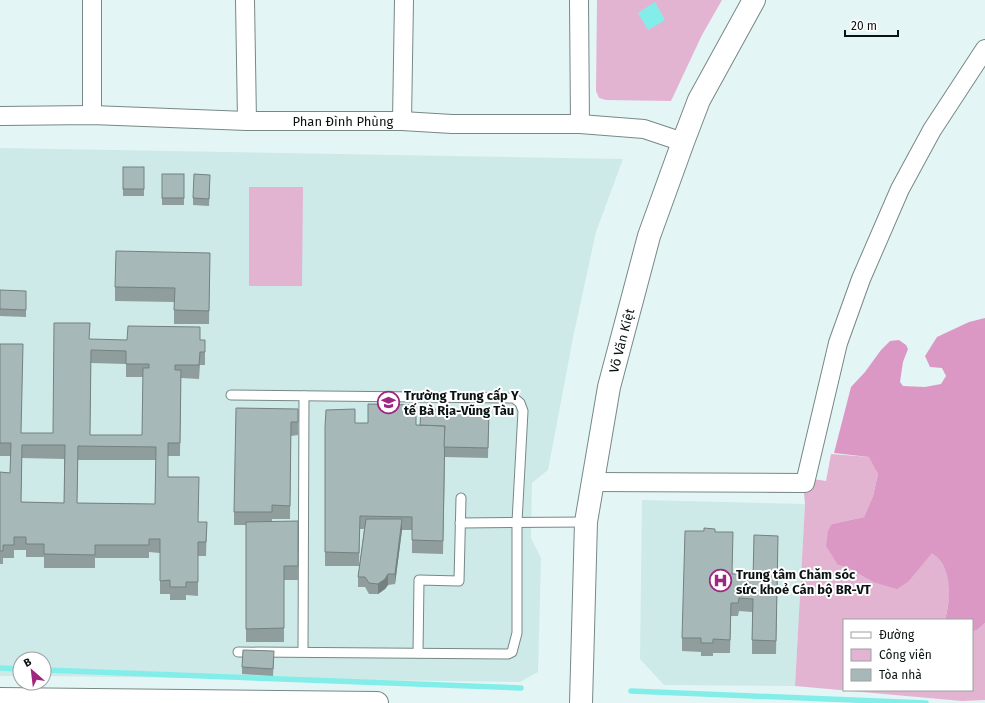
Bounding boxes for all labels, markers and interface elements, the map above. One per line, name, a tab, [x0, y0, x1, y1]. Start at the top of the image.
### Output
scale bar	[845, 12, 898, 38]
text: 20 m	[851, 19, 877, 33]
street label: Phan Đình Phùng	[292, 114, 394, 129]
street label: Võ Văn Kiệt	[606, 307, 637, 374]
place label: Trường Trung cấp Y tế Bà Rịa-Vũng Tàu	[404, 387, 519, 418]
school or university icon: Trường Trung cấp Y tế Bà Rịa-Vũng Tàu	[376, 389, 402, 415]
place label: Trung tâm Chăm sóc sức khoẻ Cán bộ BR-VT	[736, 567, 871, 597]
hospital icon: Trung tâm Chăm sóc sức khoẻ Cán bộ BR-VT	[708, 568, 734, 594]
legend	[843, 619, 973, 691]
text: Đường	[879, 628, 915, 642]
text: Công viên	[879, 648, 932, 662]
north arrow	[12, 651, 52, 691]
text: B	[21, 655, 34, 670]
text: Tòa nhà	[879, 668, 922, 682]

